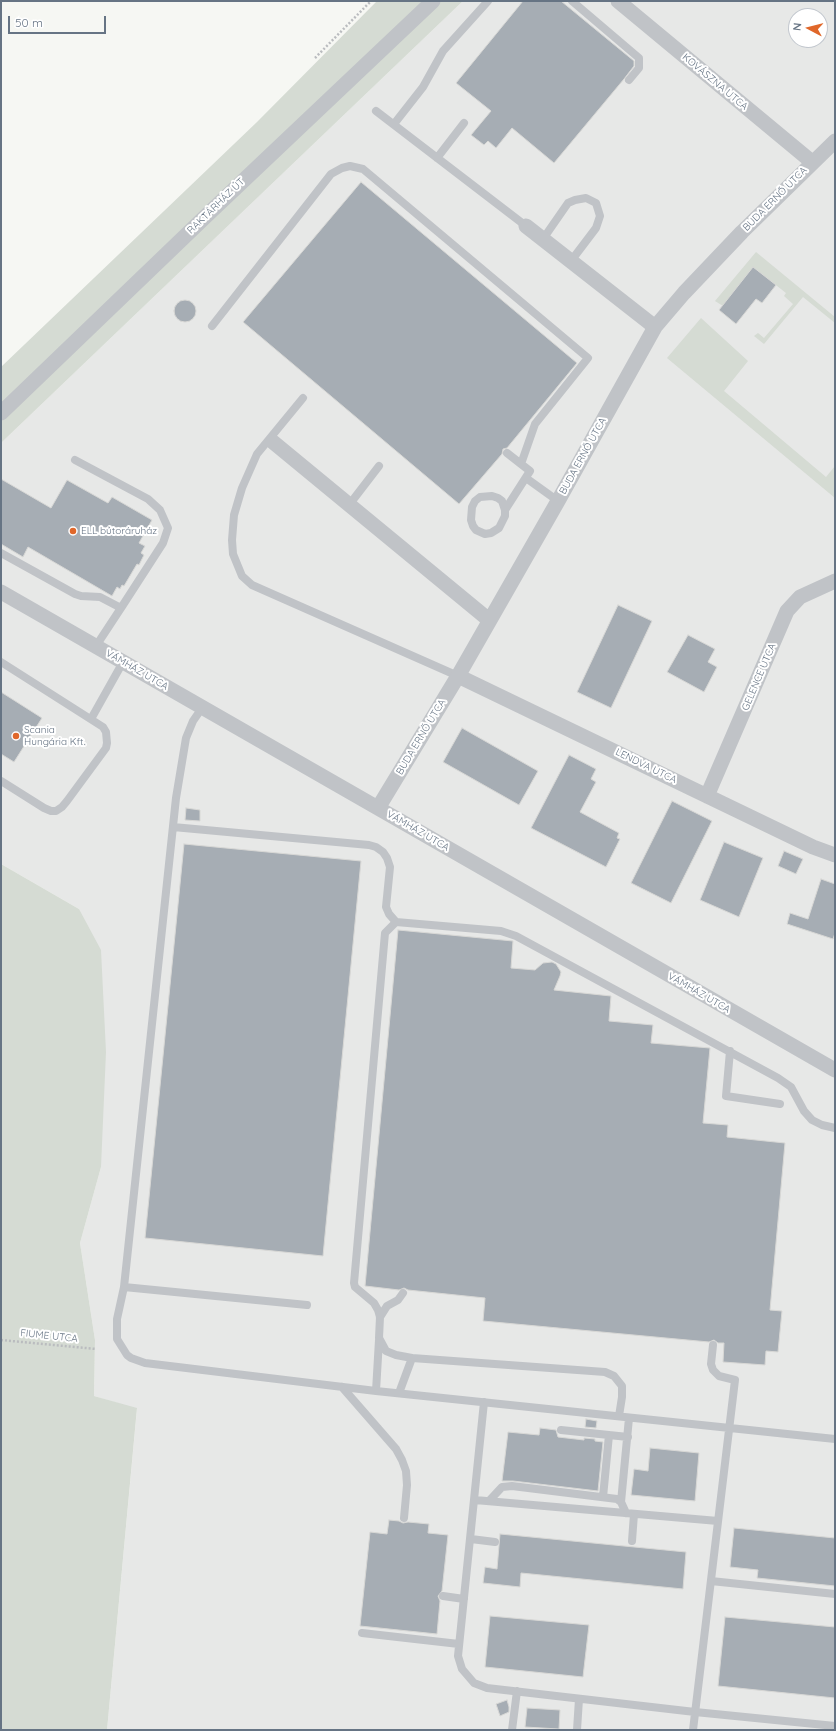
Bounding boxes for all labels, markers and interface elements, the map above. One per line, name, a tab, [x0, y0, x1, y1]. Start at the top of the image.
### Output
scale bar	[10, 8, 108, 34]
north arrow	[788, 8, 828, 48]
text: 50 m	[15, 15, 43, 30]
text: N	[790, 22, 805, 32]
street label: KOVÁSZNA UTCA	[680, 51, 750, 113]
street label: BUDA ERNŐ UTCA	[740, 164, 810, 234]
street label: RAKTÁRHÁZ ÚT	[185, 176, 247, 236]
street label: BUDA ERNŐ UTCA	[557, 415, 609, 497]
place label: ELL bútoráruház	[81, 525, 157, 537]
marker: ELL bútoráruház	[68, 526, 78, 536]
street label: GELENCE UTCA	[739, 642, 779, 712]
street label: VÁMHÁZ UTCA	[104, 647, 170, 693]
street label: BUDA ERNŐ UTCA	[394, 697, 448, 777]
place label: Scania Hungária Kft.	[24, 724, 85, 748]
marker: Scania Hungária Kft.	[11, 731, 21, 741]
street label: LENDVA UTCA	[613, 746, 679, 786]
street label: VÁMHÁZ UTCA	[385, 808, 451, 854]
street label: VÁMHÁZ UTCA	[666, 970, 732, 1016]
street label: FIUME UTCA	[20, 1327, 78, 1345]

